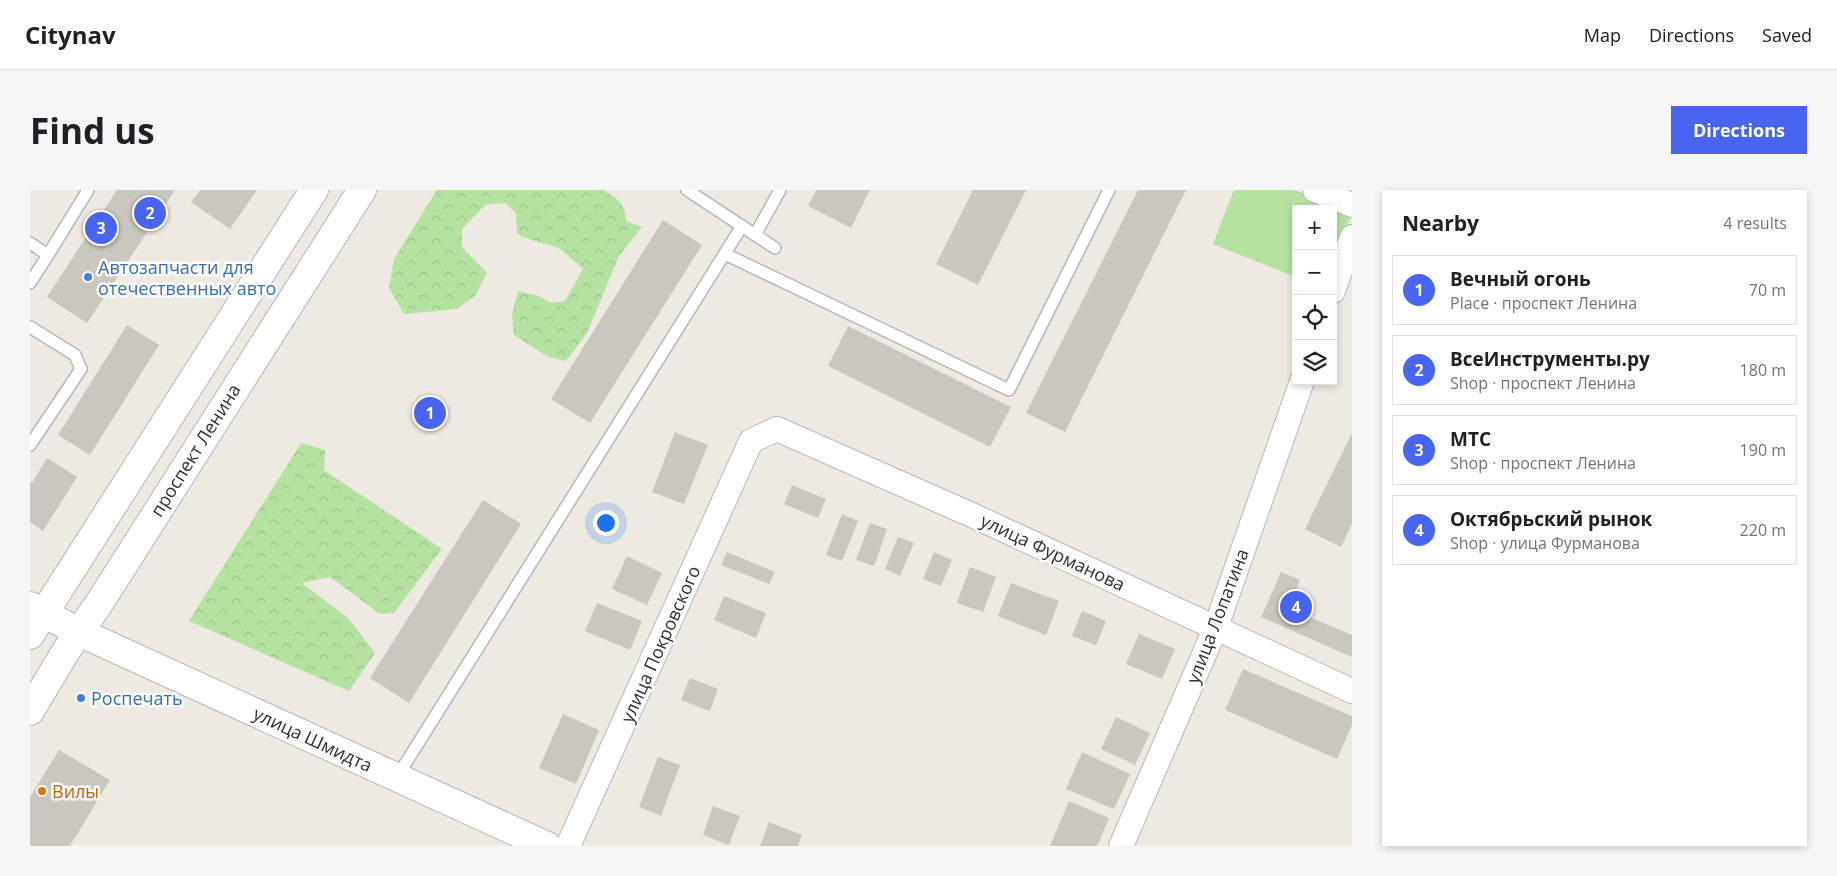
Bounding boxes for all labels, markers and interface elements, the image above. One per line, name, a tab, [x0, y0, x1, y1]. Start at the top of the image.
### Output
text: Citynav	[25, 18, 116, 51]
text: Map	[1584, 23, 1621, 47]
text: Directions	[1649, 23, 1734, 47]
text: Saved	[1762, 23, 1812, 47]
button: Directions	[1671, 106, 1807, 154]
text: Find us	[30, 107, 155, 154]
pin: 2	[134, 194, 166, 232]
map controls	[1292, 205, 1337, 385]
button: +	[1292, 205, 1337, 250]
pin: 3	[85, 209, 117, 247]
text: Nearby	[1402, 209, 1479, 237]
text: 4 results	[1723, 212, 1787, 234]
button: −	[1292, 250, 1337, 295]
place label: Автозапчасти для отечественных авто	[98, 255, 276, 300]
text: Вечный огонь	[1450, 266, 1591, 292]
marker: Автозапчасти для отечественных авто	[82, 271, 94, 283]
text: 1	[1414, 279, 1424, 301]
text: 70 m	[1749, 279, 1786, 301]
text: Place · проспект Ленина	[1450, 292, 1637, 314]
button: locate	[1292, 295, 1337, 340]
button: layers	[1292, 340, 1337, 385]
text: ВсеИнструменты.ру	[1450, 346, 1650, 372]
text: 2	[1414, 359, 1424, 381]
text: 180 m	[1740, 359, 1786, 381]
text: Shop · проспект Ленина	[1450, 372, 1636, 394]
street label: проспект Ленина	[144, 379, 246, 521]
pin: 1	[414, 394, 446, 432]
text: МТС	[1450, 426, 1491, 452]
text: 3	[1414, 439, 1424, 461]
text: 190 m	[1740, 439, 1786, 461]
text: Shop · проспект Ленина	[1450, 452, 1636, 474]
text: Октябрьский рынок	[1450, 506, 1652, 532]
street label: улица Фурманова	[977, 508, 1129, 596]
your location	[593, 510, 619, 536]
text: 4	[1414, 519, 1424, 541]
text: 220 m	[1740, 519, 1786, 541]
text: Shop · улица Фурманова	[1450, 532, 1640, 554]
street label: улица Лопатина	[1180, 545, 1254, 687]
street label: улица Покровского	[615, 562, 705, 726]
pin: 4	[1280, 588, 1312, 626]
place label: Роспечать	[91, 686, 183, 710]
marker: Роспечать	[75, 692, 87, 704]
street label: улица Шмидта	[250, 701, 376, 777]
place label: Вилы	[52, 779, 99, 803]
marker: Вилы	[36, 785, 48, 797]

